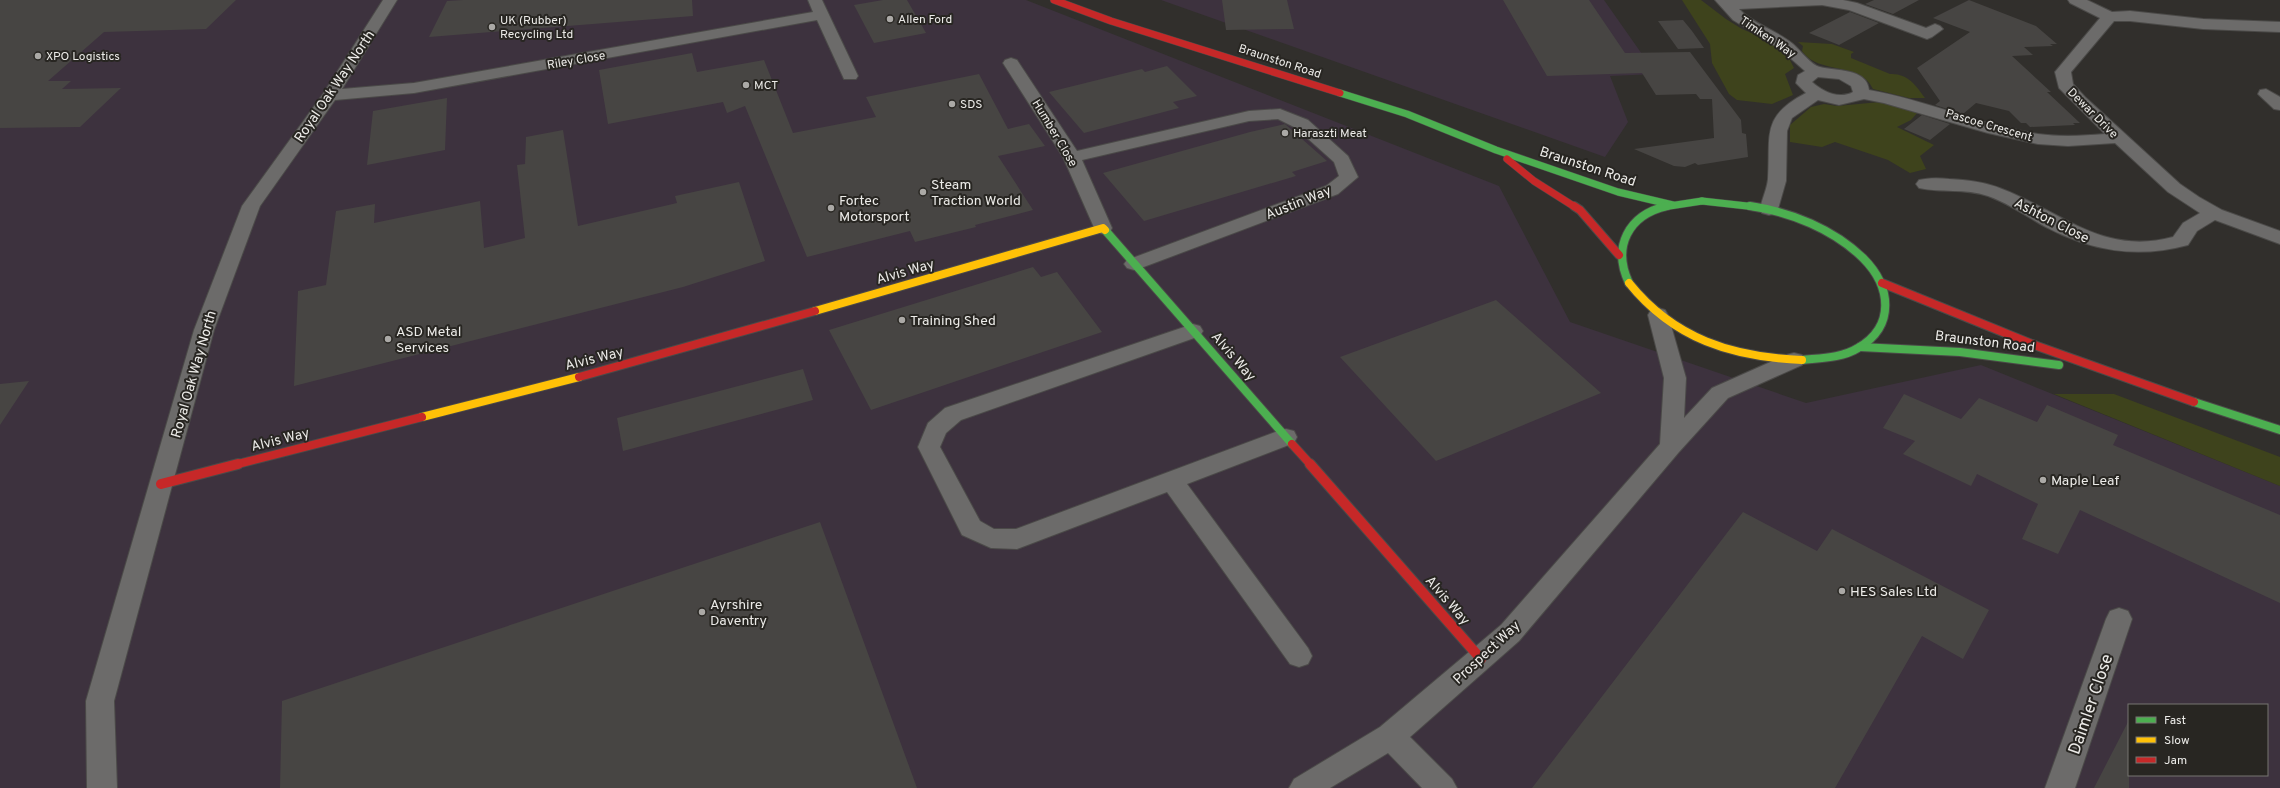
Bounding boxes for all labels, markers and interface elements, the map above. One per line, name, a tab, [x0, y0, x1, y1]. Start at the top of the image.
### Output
place label: Allen Ford	[898, 12, 952, 28]
place label: UK (Rubber) Recycling Ltd	[500, 13, 573, 43]
street label: Timken Way	[1736, 13, 1799, 63]
marker: Allen Ford	[885, 14, 895, 24]
marker: UK (Rubber) Recycling Ltd	[487, 22, 497, 32]
street label: Royal Oak Way North	[291, 28, 379, 146]
street label: Braunston Road	[1236, 41, 1323, 83]
street label: Riley Close	[546, 48, 607, 74]
place label: XPO Logistics	[46, 49, 120, 65]
marker: XPO Logistics	[33, 51, 43, 61]
place label: MCT	[754, 78, 778, 94]
marker: MCT	[741, 80, 751, 90]
street label: Dewar Drive	[2064, 85, 2121, 142]
place label: SDS	[960, 97, 983, 113]
street label: Humber Close	[1028, 97, 1081, 170]
marker: SDS	[947, 99, 957, 109]
street label: Pascoe Crescent	[1944, 106, 2034, 146]
place label: Haraszti Meat	[1293, 126, 1367, 142]
marker: Haraszti Meat	[1280, 128, 1290, 138]
street label: Braunston Road	[1537, 144, 1638, 191]
place label: Steam Traction World	[931, 177, 1021, 210]
street label: Austin Way	[1263, 183, 1334, 224]
marker: Steam Traction World	[918, 187, 928, 197]
place label: Fortec Motorsport	[839, 193, 910, 226]
street label: Ashton Close	[2011, 195, 2092, 248]
marker: Fortec Motorsport	[826, 203, 836, 213]
street label: Alvis Way	[874, 256, 936, 289]
street label: Royal Oak Way North	[168, 309, 221, 440]
place label: Training Shed	[910, 313, 996, 330]
marker: Training Shed	[897, 315, 907, 325]
place label: ASD Metal Services	[396, 324, 461, 357]
street label: Braunston Road	[1934, 328, 2036, 357]
street label: Alvis Way	[1207, 329, 1259, 385]
marker: ASD Metal Services	[383, 334, 393, 344]
street label: Alvis Way	[563, 344, 625, 375]
street label: Alvis Way	[249, 425, 311, 456]
place label: Maple Leaf	[2051, 473, 2119, 490]
marker: Maple Leaf	[2038, 475, 2048, 485]
street label: Alvis Way	[1421, 573, 1473, 629]
place label: HES Sales Ltd	[1850, 584, 1937, 601]
marker: HES Sales Ltd	[1837, 586, 1847, 596]
place label: Ayrshire Daventry	[710, 597, 767, 630]
marker: Ayrshire Daventry	[697, 607, 707, 617]
street label: Prospect Way	[1450, 618, 1524, 688]
street label: Daimler Close	[2064, 651, 2119, 758]
legend	[2128, 704, 2268, 776]
text: Fast	[2164, 713, 2186, 729]
text: Slow	[2164, 733, 2190, 749]
text: Jam	[2164, 753, 2187, 769]

